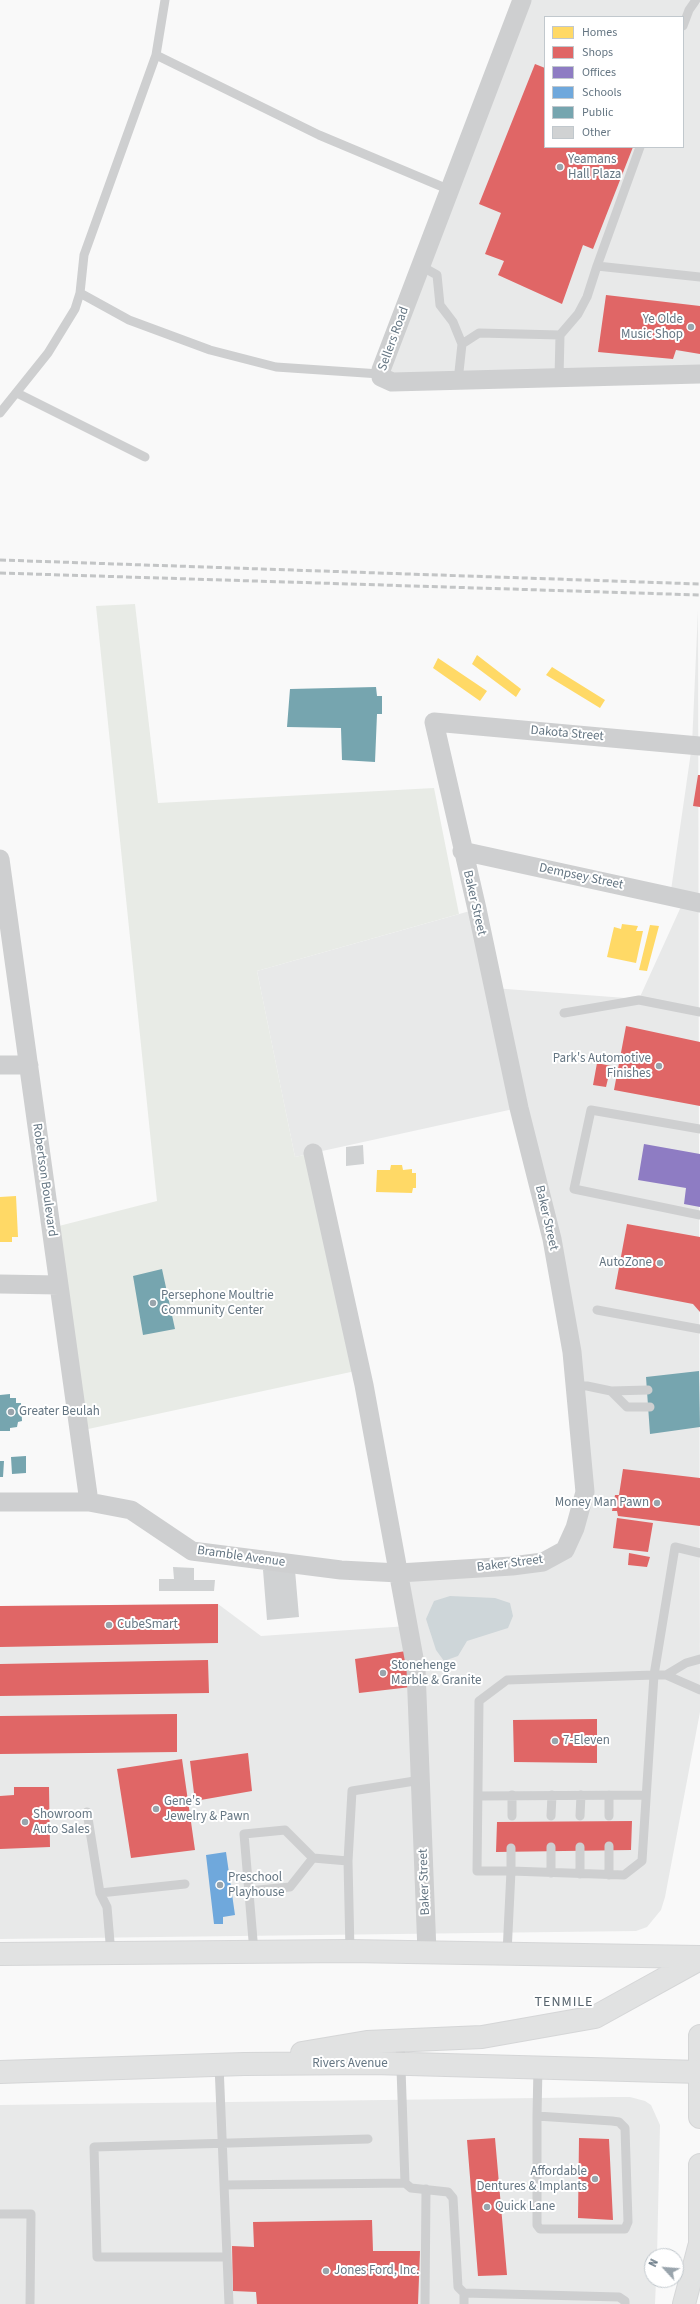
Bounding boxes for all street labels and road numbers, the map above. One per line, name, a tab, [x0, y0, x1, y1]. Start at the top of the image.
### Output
street label: Sellers Road	[375, 305, 413, 373]
street label: Dakota Street	[530, 723, 604, 745]
street label: Dempsey Street	[538, 860, 624, 894]
street label: Baker Street	[459, 869, 489, 937]
street label: Robertson Boulevard	[28, 1122, 60, 1238]
street label: Baker Street	[531, 1184, 561, 1252]
street label: Bramble Avenue	[196, 1543, 286, 1571]
street label: Baker Street	[476, 1552, 544, 1576]
street label: Baker Street	[416, 1848, 434, 1916]
street label: Rivers Avenue	[312, 2056, 388, 2072]

